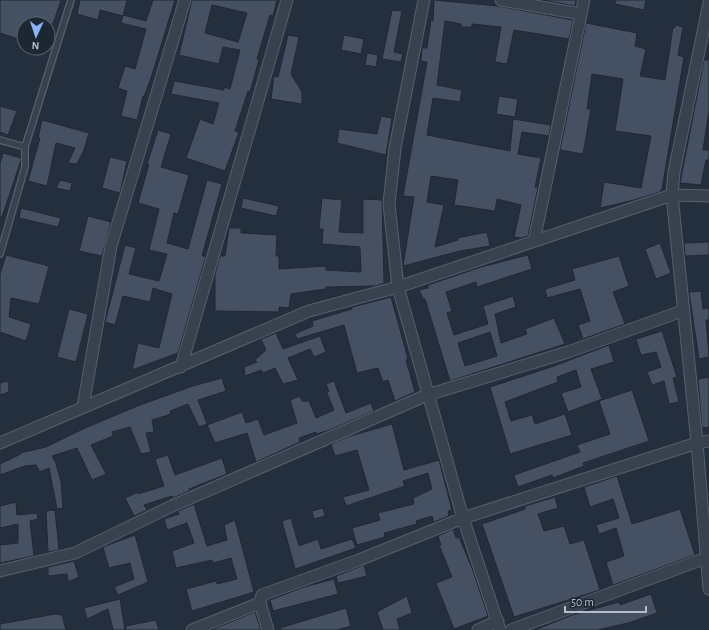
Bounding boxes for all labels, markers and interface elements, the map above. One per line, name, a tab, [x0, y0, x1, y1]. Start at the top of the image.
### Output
north arrow	[16, 16, 56, 56]
text: N	[31, 40, 40, 51]
scale bar	[565, 588, 646, 614]
text: 50 m	[571, 596, 594, 608]

